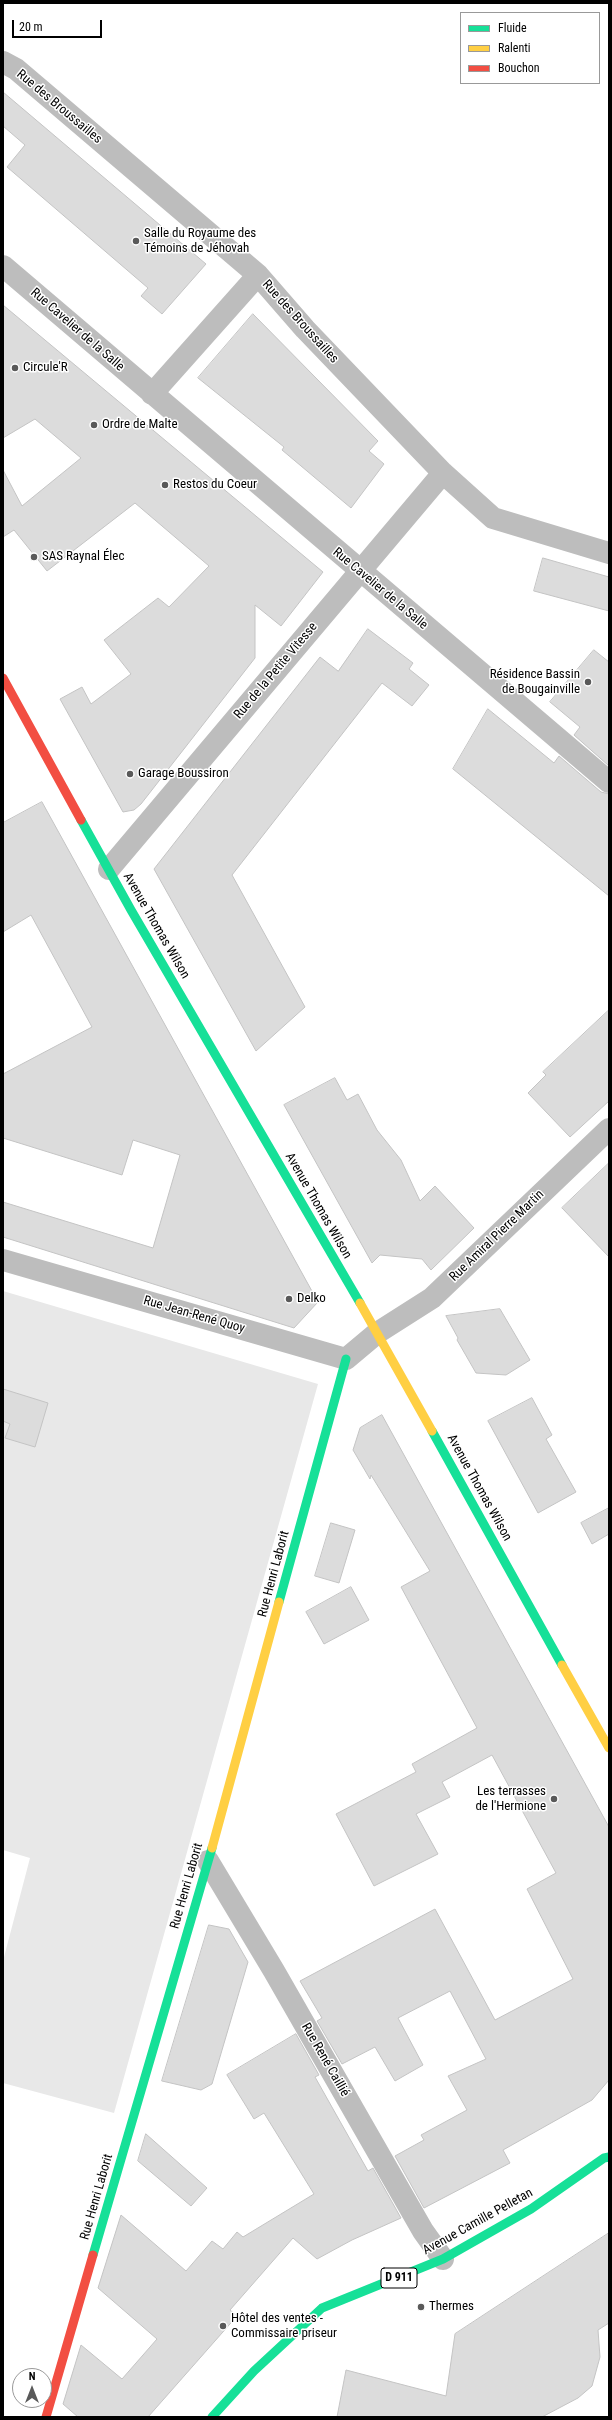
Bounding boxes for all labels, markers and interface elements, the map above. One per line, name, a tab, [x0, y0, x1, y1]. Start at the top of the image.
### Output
scale bar	[14, 12, 104, 38]
legend	[460, 12, 600, 84]
text: 20 m	[19, 20, 43, 34]
text: Fluide	[498, 21, 527, 35]
text: Ralenti	[498, 41, 531, 55]
text: Bouchon	[498, 61, 540, 75]
street label: Rue des Broussailles	[13, 67, 105, 147]
place label: Salle du Royaume des Témoins de Jéhovah	[144, 226, 256, 257]
marker: Salle du Royaume des Témoins de Jéhovah	[131, 236, 141, 246]
street label: Rue des Broussailles	[259, 277, 341, 367]
street label: Rue Cavelier de la Salle	[27, 285, 127, 375]
place label: Circule'R	[23, 360, 68, 376]
marker: Circule'R	[10, 363, 20, 373]
place label: Ordre de Malte	[102, 417, 178, 433]
marker: Ordre de Malte	[89, 420, 99, 430]
place label: Restos du Coeur	[173, 477, 257, 493]
marker: Restos du Coeur	[160, 480, 170, 490]
street label: Rue Cavelier de la Salle	[329, 545, 431, 633]
place label: SAS Raynal Élec	[42, 549, 124, 565]
marker: SAS Raynal Élec	[29, 552, 39, 562]
street label: Rue de la Petite Vitesse	[231, 620, 321, 722]
place label: Résidence Bassin de Bougainville	[490, 667, 580, 698]
marker: Résidence Bassin de Bougainville	[583, 677, 593, 687]
place label: Garage Boussiron	[138, 766, 229, 782]
marker: Garage Boussiron	[125, 769, 135, 779]
street label: Avenue Thomas Wilson	[119, 870, 193, 982]
street label: Avenue Thomas Wilson	[281, 1150, 355, 1262]
street label: Rue Amiral Pierre Martin	[447, 1187, 547, 1285]
place label: Delko	[297, 1291, 326, 1307]
street label: Rue Jean-René Quoy	[142, 1293, 246, 1337]
marker: Delko	[284, 1294, 294, 1304]
street label: Avenue Thomas Wilson	[443, 1432, 515, 1544]
street label: Rue Henri Laborit	[255, 1529, 293, 1619]
place label: Les terrasses de l'Hermione	[475, 1784, 546, 1815]
marker: Les terrasses de l'Hermione	[549, 1794, 559, 1804]
street label: Rue Henri Laborit	[167, 1841, 207, 1931]
street label: Rue René Caillié	[298, 2020, 352, 2100]
street label: Rue Henri Laborit	[77, 2152, 117, 2242]
street label: Avenue Camille Pelletan	[420, 2185, 536, 2259]
road number: D 911	[381, 2268, 417, 2288]
place label: Thermes	[429, 2299, 474, 2315]
marker: Thermes	[416, 2302, 426, 2312]
place label: Hôtel des ventes - Commissaire priseur	[231, 2311, 337, 2342]
marker: Hôtel des ventes - Commissaire priseur	[218, 2321, 228, 2331]
north arrow	[12, 2368, 52, 2408]
text: N	[29, 2370, 35, 2383]

